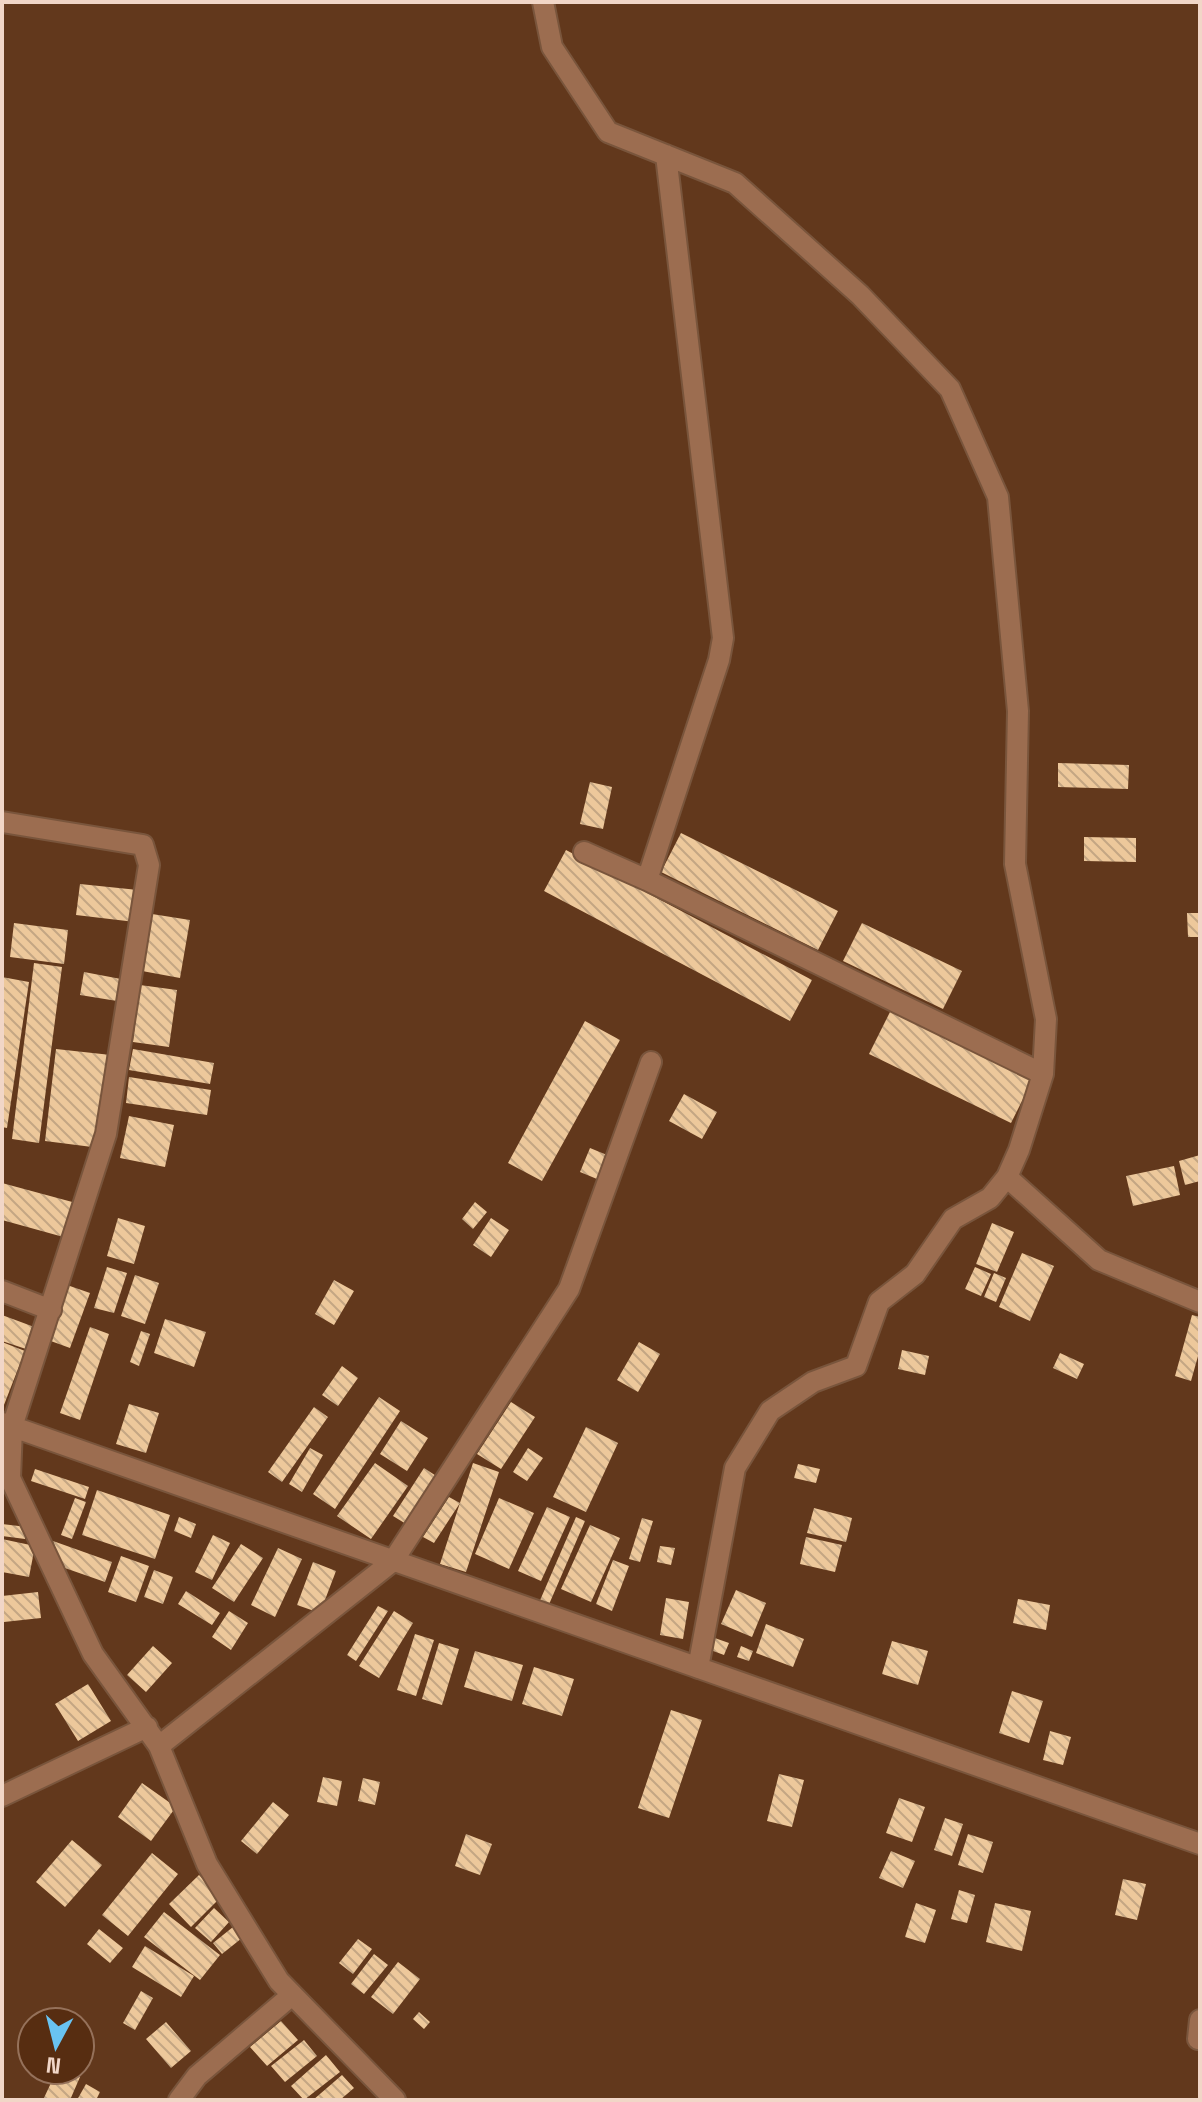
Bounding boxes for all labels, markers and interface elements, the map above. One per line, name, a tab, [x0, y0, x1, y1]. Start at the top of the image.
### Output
north arrow	[16, 2006, 96, 2086]
text: N	[45, 2051, 63, 2081]

